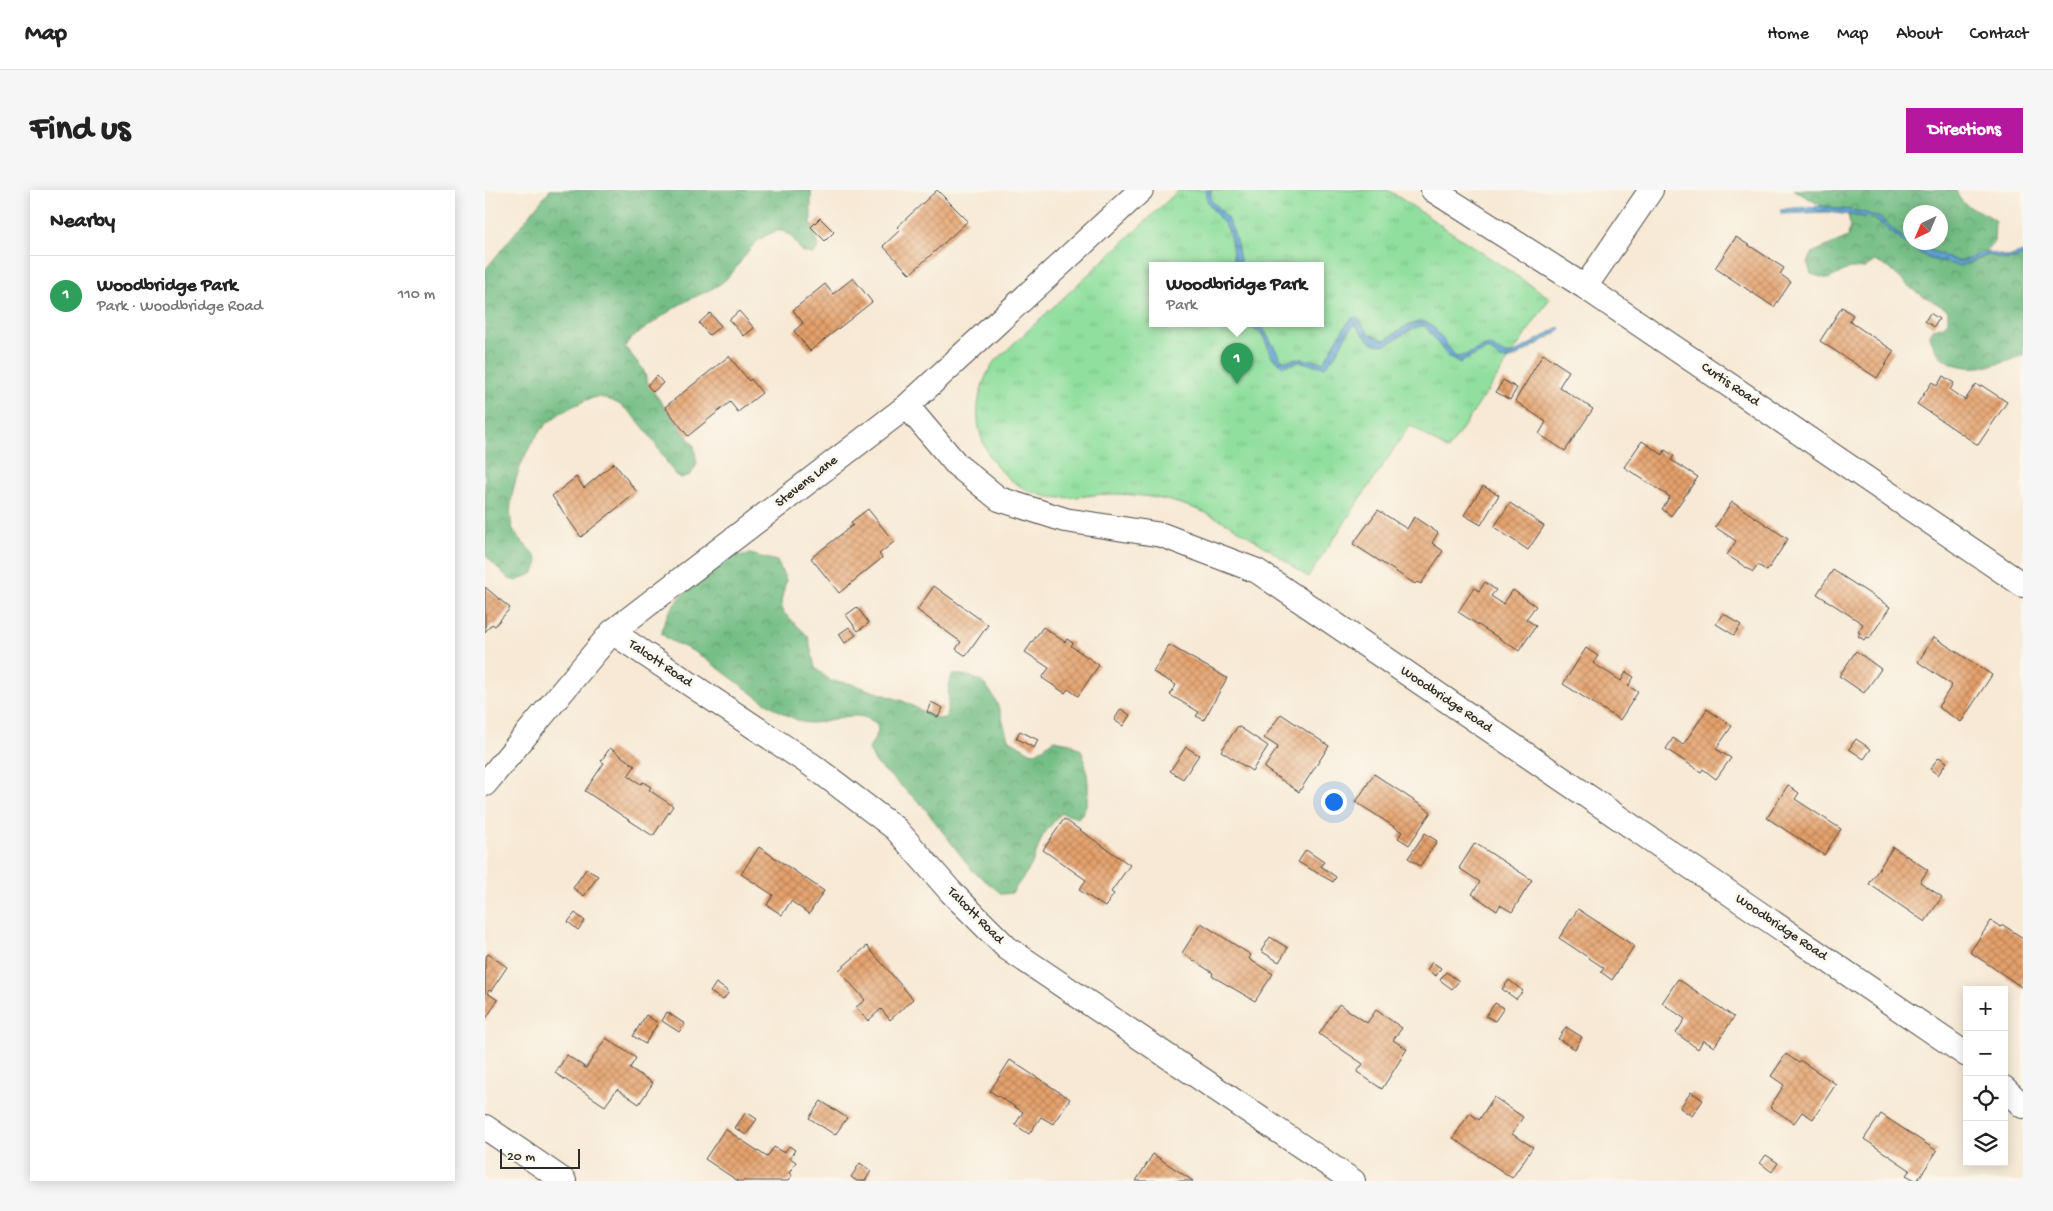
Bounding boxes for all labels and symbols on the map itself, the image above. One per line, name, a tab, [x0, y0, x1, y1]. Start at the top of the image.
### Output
north arrow	[1903, 205, 1948, 250]
pin: 1	[1221, 343, 1253, 384]
street label: Curtis Road	[1698, 359, 1764, 412]
street label: Stevens Lane	[772, 452, 842, 512]
street label: Talcott Road	[624, 636, 697, 693]
street label: Woodbridge Road	[1397, 663, 1497, 738]
your location	[1321, 789, 1347, 815]
street label: Talcott Road	[942, 883, 1008, 949]
street label: Woodbridge Road	[1732, 891, 1832, 966]
scale bar	[500, 1146, 580, 1169]

